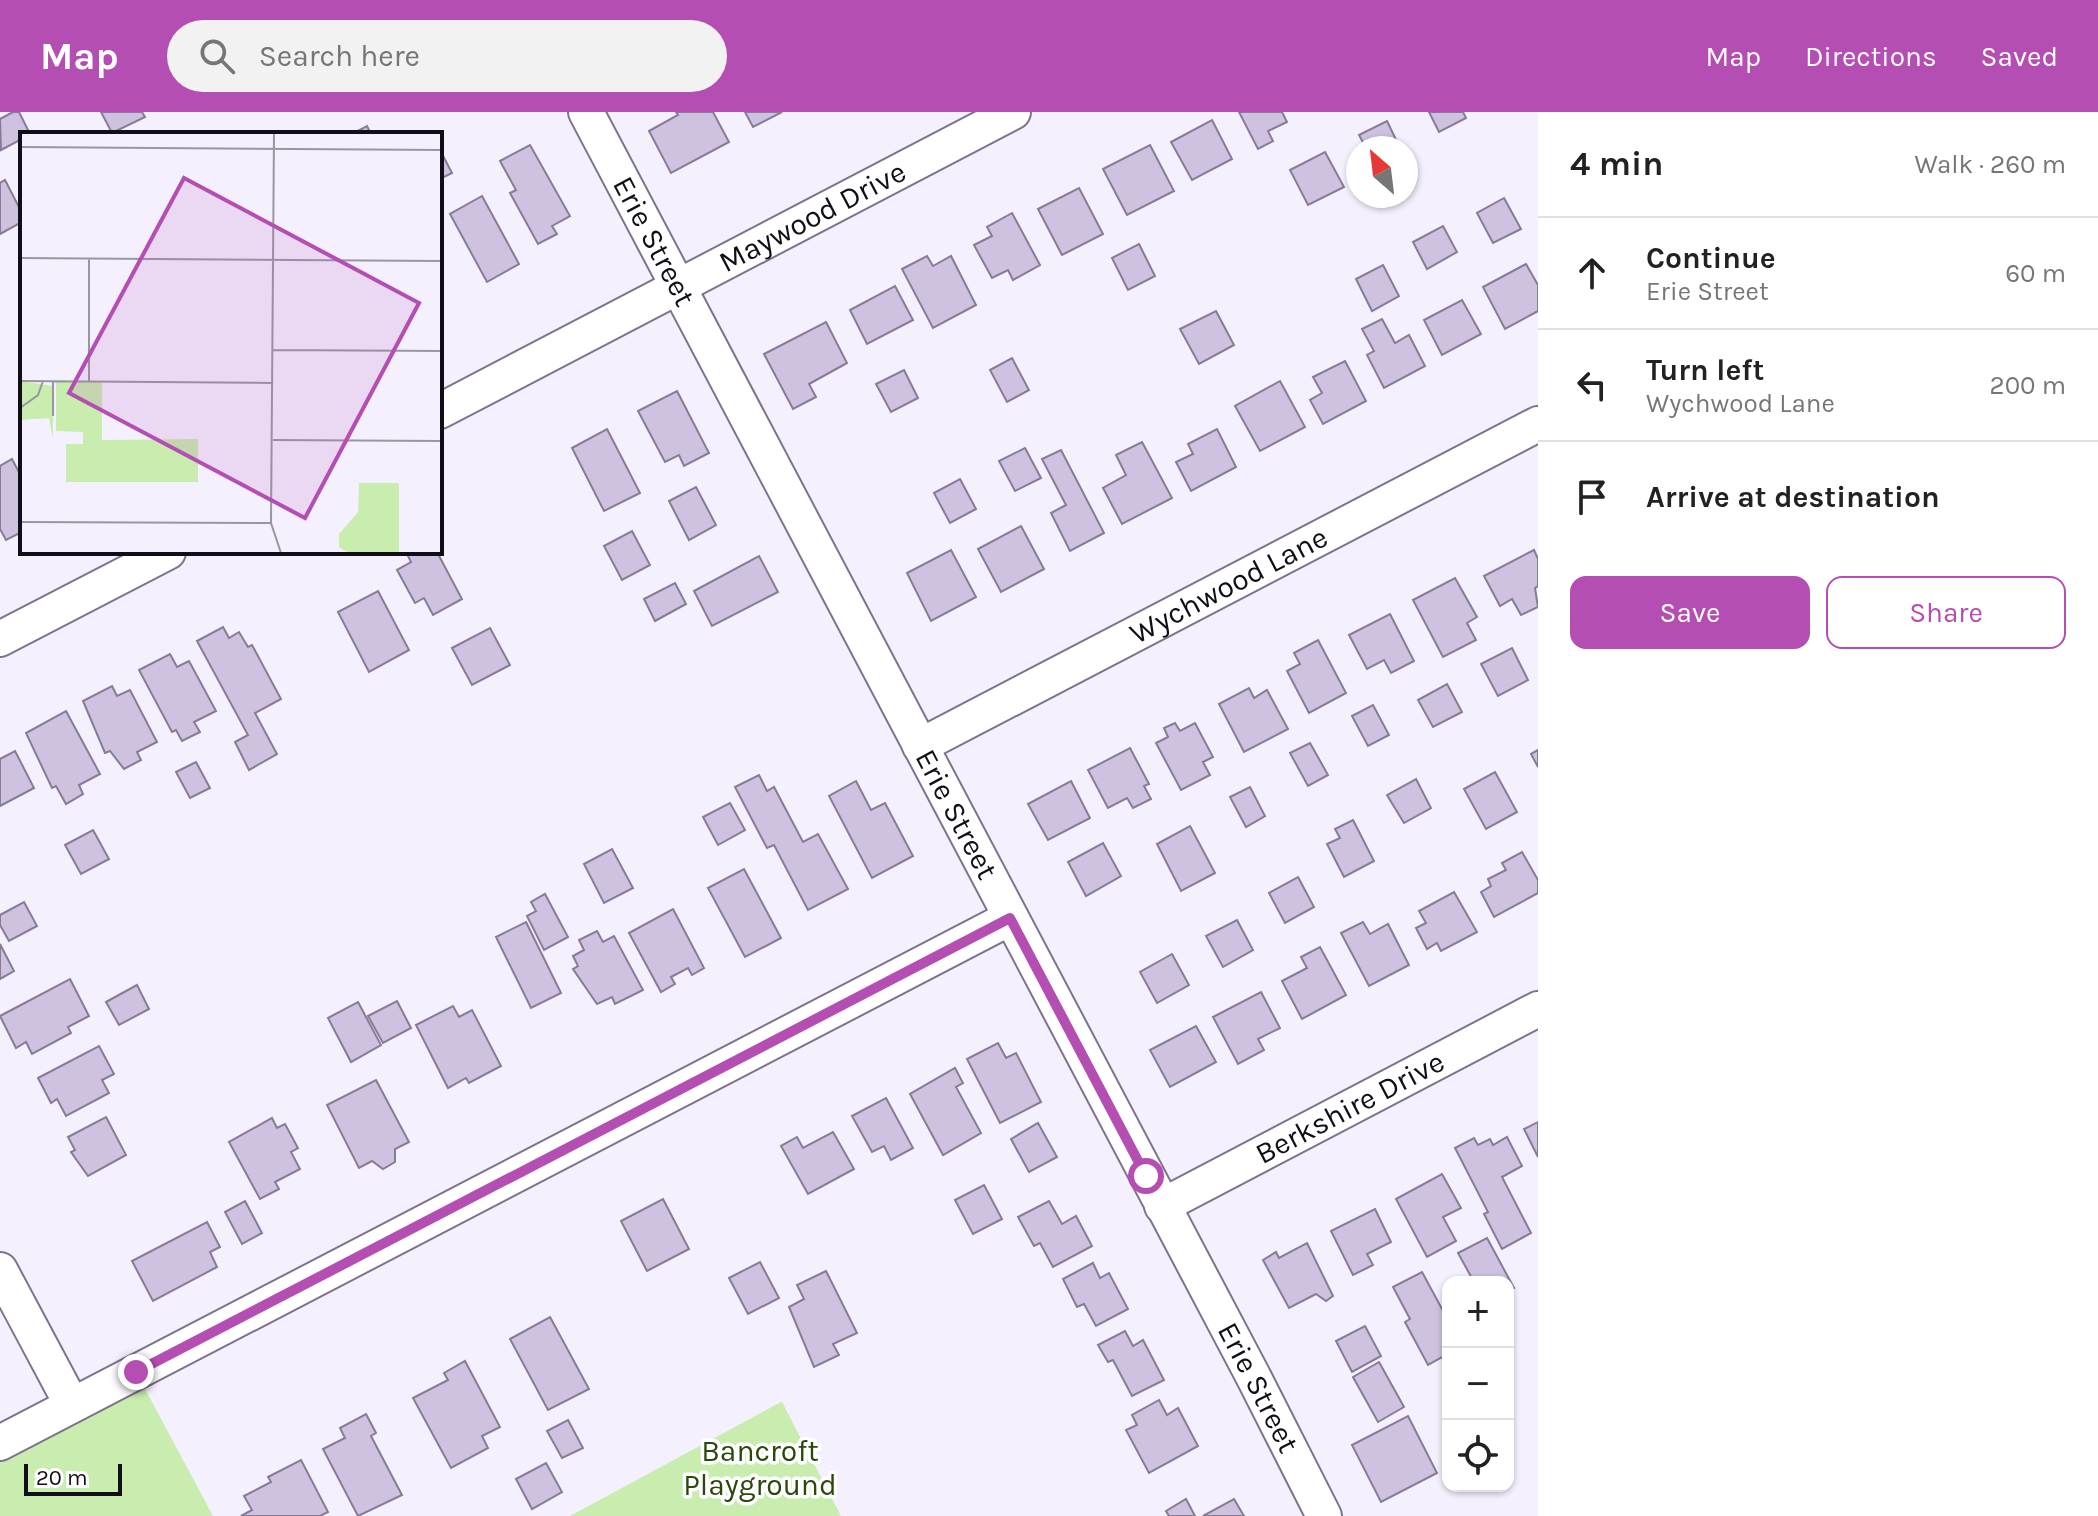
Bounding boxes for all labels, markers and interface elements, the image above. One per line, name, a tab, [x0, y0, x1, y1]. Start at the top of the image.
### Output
search box	[167, 20, 727, 92]
text: Map	[40, 34, 119, 79]
icon: search	[195, 34, 239, 78]
text: Search here	[259, 38, 420, 74]
text: Map	[1706, 40, 1761, 73]
text: Directions	[1805, 40, 1937, 73]
text: Saved	[1981, 40, 2058, 73]
inset map	[20, 132, 442, 554]
north arrow	[1346, 136, 1418, 208]
text: 4 min	[1570, 144, 1663, 184]
text: Walk · 260 m	[1914, 149, 2066, 180]
street label: Maywood Drive	[713, 153, 912, 280]
street label: Erie Street	[605, 170, 703, 312]
text: Continue	[1646, 240, 1776, 276]
icon: ahead	[1570, 251, 1614, 295]
text: 60 m	[2005, 258, 2066, 289]
text: Erie Street	[1646, 276, 1769, 307]
text: Turn left	[1646, 352, 1764, 388]
icon: left	[1570, 363, 1614, 407]
text: 200 m	[1990, 370, 2066, 401]
text: Wychwood Lane	[1646, 388, 1835, 419]
icon: arrive	[1570, 475, 1614, 519]
text: Arrive at destination	[1646, 479, 1940, 515]
street label: Wychwood Lane	[1124, 519, 1334, 652]
button: Save	[1570, 576, 1810, 649]
button: Share	[1826, 576, 2066, 649]
street label: Erie Street	[908, 743, 1006, 885]
street label: Berkshire Drive	[1249, 1043, 1450, 1172]
route start	[1128, 1158, 1164, 1194]
map controls	[1442, 1276, 1514, 1492]
button: +	[1442, 1276, 1514, 1348]
street label: Erie Street	[1210, 1316, 1307, 1459]
button: −	[1442, 1348, 1514, 1420]
route end	[118, 1354, 154, 1390]
button: locate	[1442, 1420, 1514, 1492]
park label: Bancroft Playground	[683, 1433, 837, 1503]
scale bar	[24, 1460, 122, 1496]
text: 20 m	[36, 1465, 88, 1491]

